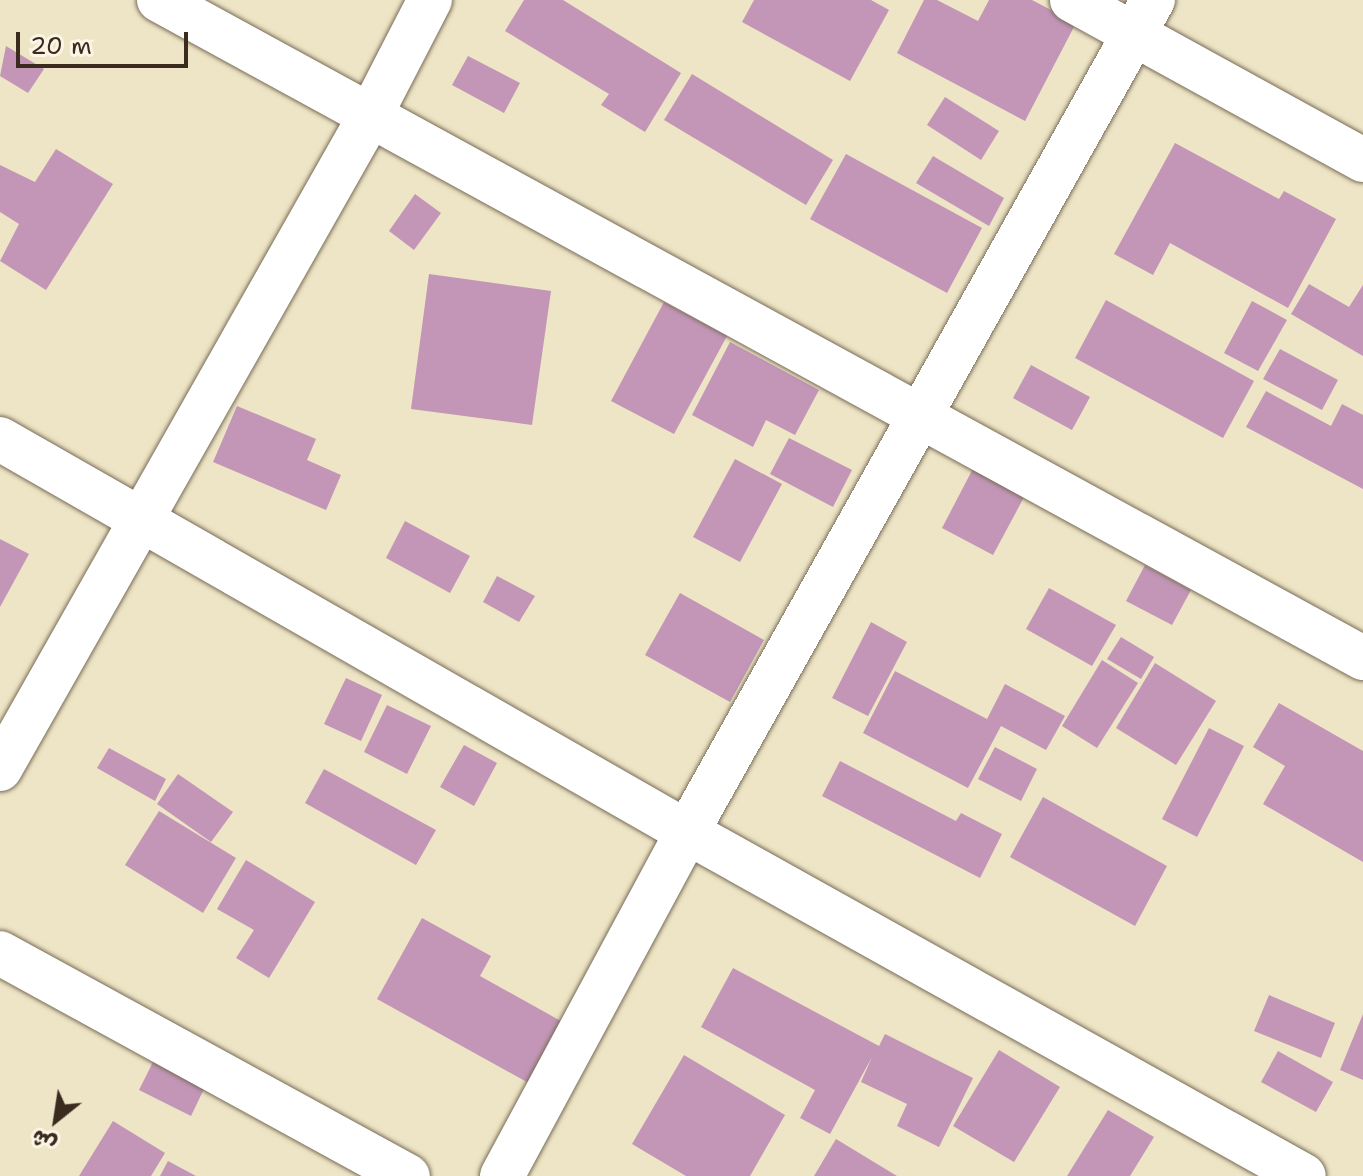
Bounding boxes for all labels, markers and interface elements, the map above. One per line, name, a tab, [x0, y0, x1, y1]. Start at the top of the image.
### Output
scale bar	[20, 16, 192, 66]
text: 20 m	[30, 30, 92, 62]
north arrow	[16, 1080, 96, 1160]
text: ش	[26, 1123, 61, 1160]

